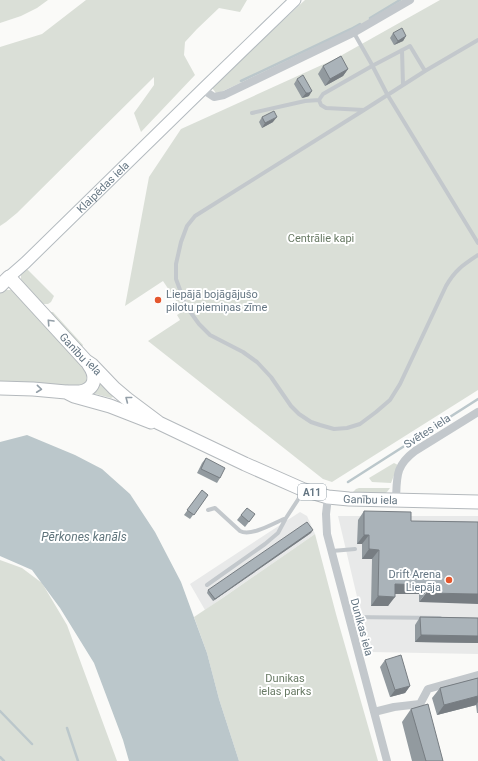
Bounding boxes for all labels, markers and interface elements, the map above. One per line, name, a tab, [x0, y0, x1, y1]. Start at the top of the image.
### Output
street label: Klaipēdas iela	[74, 159, 132, 216]
park label: Centrālie kapi	[288, 232, 354, 245]
place label: Liepājā bojāgājušo pilotu piemiņas zīme	[166, 288, 267, 314]
marker: Liepājā bojāgājušo pilotu piemiņas zīme	[153, 295, 163, 305]
one-way arrow	[47, 319, 54, 327]
street label: Ganību iela	[57, 330, 104, 378]
one-way arrow	[36, 385, 42, 394]
one-way arrow	[126, 397, 133, 404]
street label: Svētes iela	[402, 412, 453, 451]
road number: A11	[298, 484, 326, 500]
street label: Ganību iela	[343, 492, 398, 507]
water label: Pērkones kanāls	[41, 530, 127, 544]
place label: Drift Arena Liepāja	[389, 568, 441, 594]
marker: Drift Arena Liepāja	[444, 575, 454, 585]
street label: Dunikas iela	[348, 597, 375, 657]
park label: Dunikas ielas parks	[259, 672, 312, 698]

